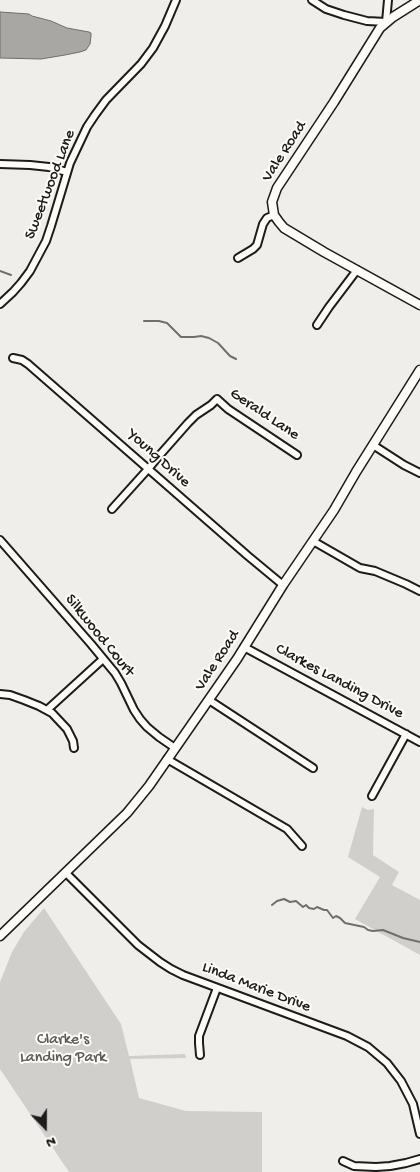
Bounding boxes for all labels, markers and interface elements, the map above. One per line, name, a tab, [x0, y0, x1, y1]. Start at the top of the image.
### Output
street label: Vale Road	[258, 118, 312, 186]
street label: Sweetwood Lane	[21, 128, 81, 242]
street label: Gerald Lane	[225, 385, 303, 445]
street label: Young Drive	[122, 426, 194, 492]
street label: Silkwood Court	[60, 591, 138, 681]
street label: Vale Road	[191, 627, 245, 695]
street label: Clarkes Landing Drive	[272, 640, 406, 724]
street label: Linda Marie Drive	[199, 958, 313, 1018]
park label: Clarke's Landing Park	[20, 1031, 106, 1069]
north arrow	[20, 1102, 70, 1152]
text: N	[43, 1132, 58, 1151]

